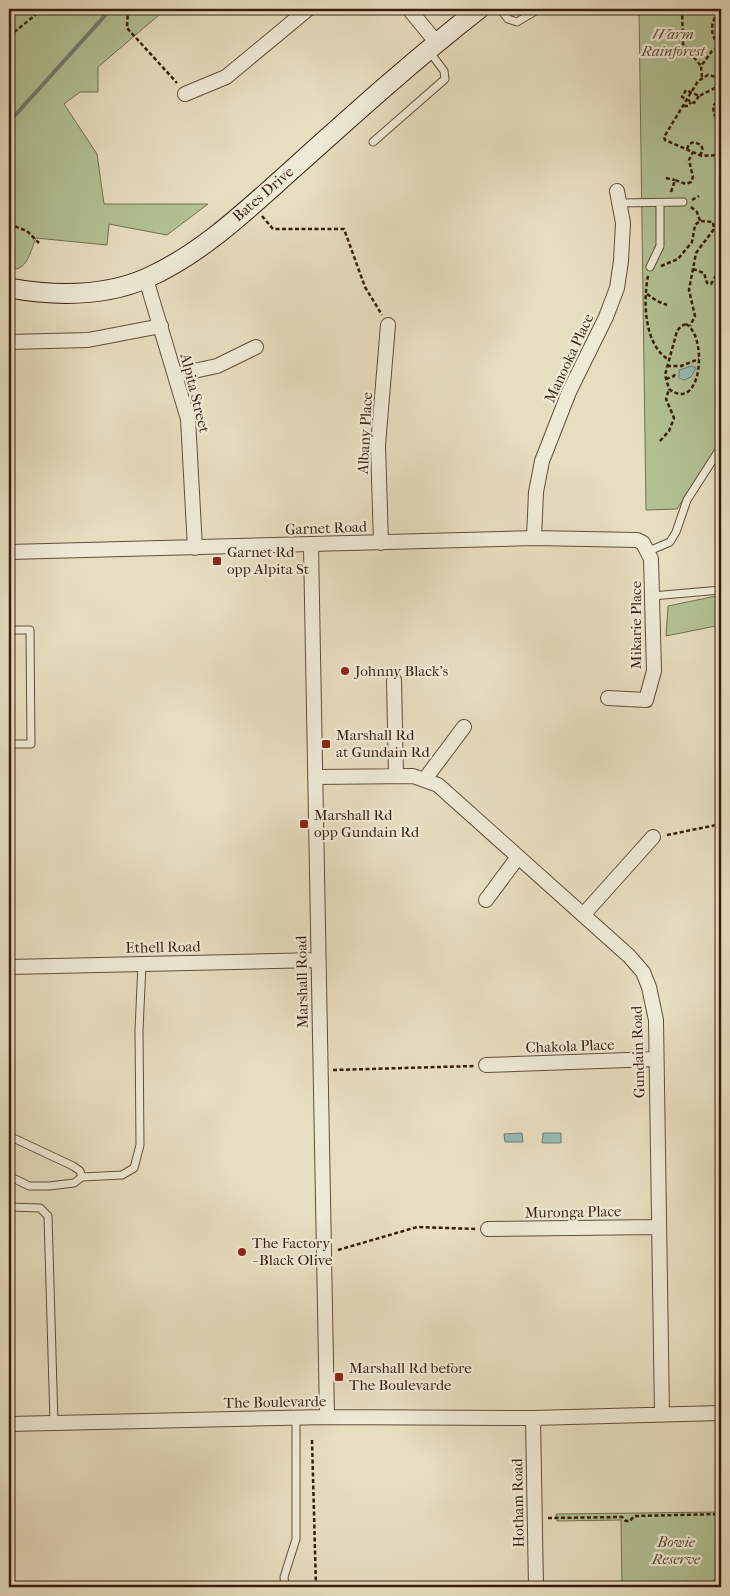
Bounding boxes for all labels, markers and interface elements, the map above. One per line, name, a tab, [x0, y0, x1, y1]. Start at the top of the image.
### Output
park label: Warm Rainforest	[640, 25, 706, 60]
street label: Bates Drive	[229, 162, 298, 225]
street label: Manooka Place	[540, 310, 598, 405]
street label: Alpita Street	[176, 350, 214, 435]
street label: Albany Place	[354, 391, 376, 476]
street label: Garnet Road	[285, 518, 368, 538]
place label: Garnet Rd opp Alpita St	[227, 543, 310, 578]
marker: Garnet Rd opp Alpita St	[211, 555, 223, 567]
street label: Mikarie Place	[627, 580, 645, 669]
place label: Johnny Black's	[354, 662, 449, 680]
marker: Johnny Black's	[339, 665, 351, 677]
place label: Marshall Rd at Gundain Rd	[336, 726, 430, 761]
marker: Marshall Rd at Gundain Rd	[320, 738, 332, 750]
place label: Marshall Rd opp Gundain Rd	[314, 806, 420, 841]
marker: Marshall Rd opp Gundain Rd	[298, 818, 310, 830]
street label: Marshall Road	[292, 935, 312, 1029]
street label: Ethell Road	[125, 937, 202, 957]
street label: Gundain Road	[627, 1005, 649, 1099]
street label: Chakola Place	[525, 1035, 615, 1057]
street label: Muronga Place	[524, 1202, 622, 1222]
place label: The Factory - Black Olive	[252, 1234, 333, 1269]
marker: The Factory - Black Olive	[236, 1246, 248, 1258]
place label: Marshall Rd before The Boulevarde	[349, 1359, 472, 1394]
marker: Marshall Rd before The Boulevarde	[333, 1371, 345, 1383]
street label: The Boulevarde	[224, 1392, 327, 1412]
street label: Hotham Road	[508, 1458, 528, 1548]
park label: Bowie Reserve	[651, 1533, 701, 1568]

